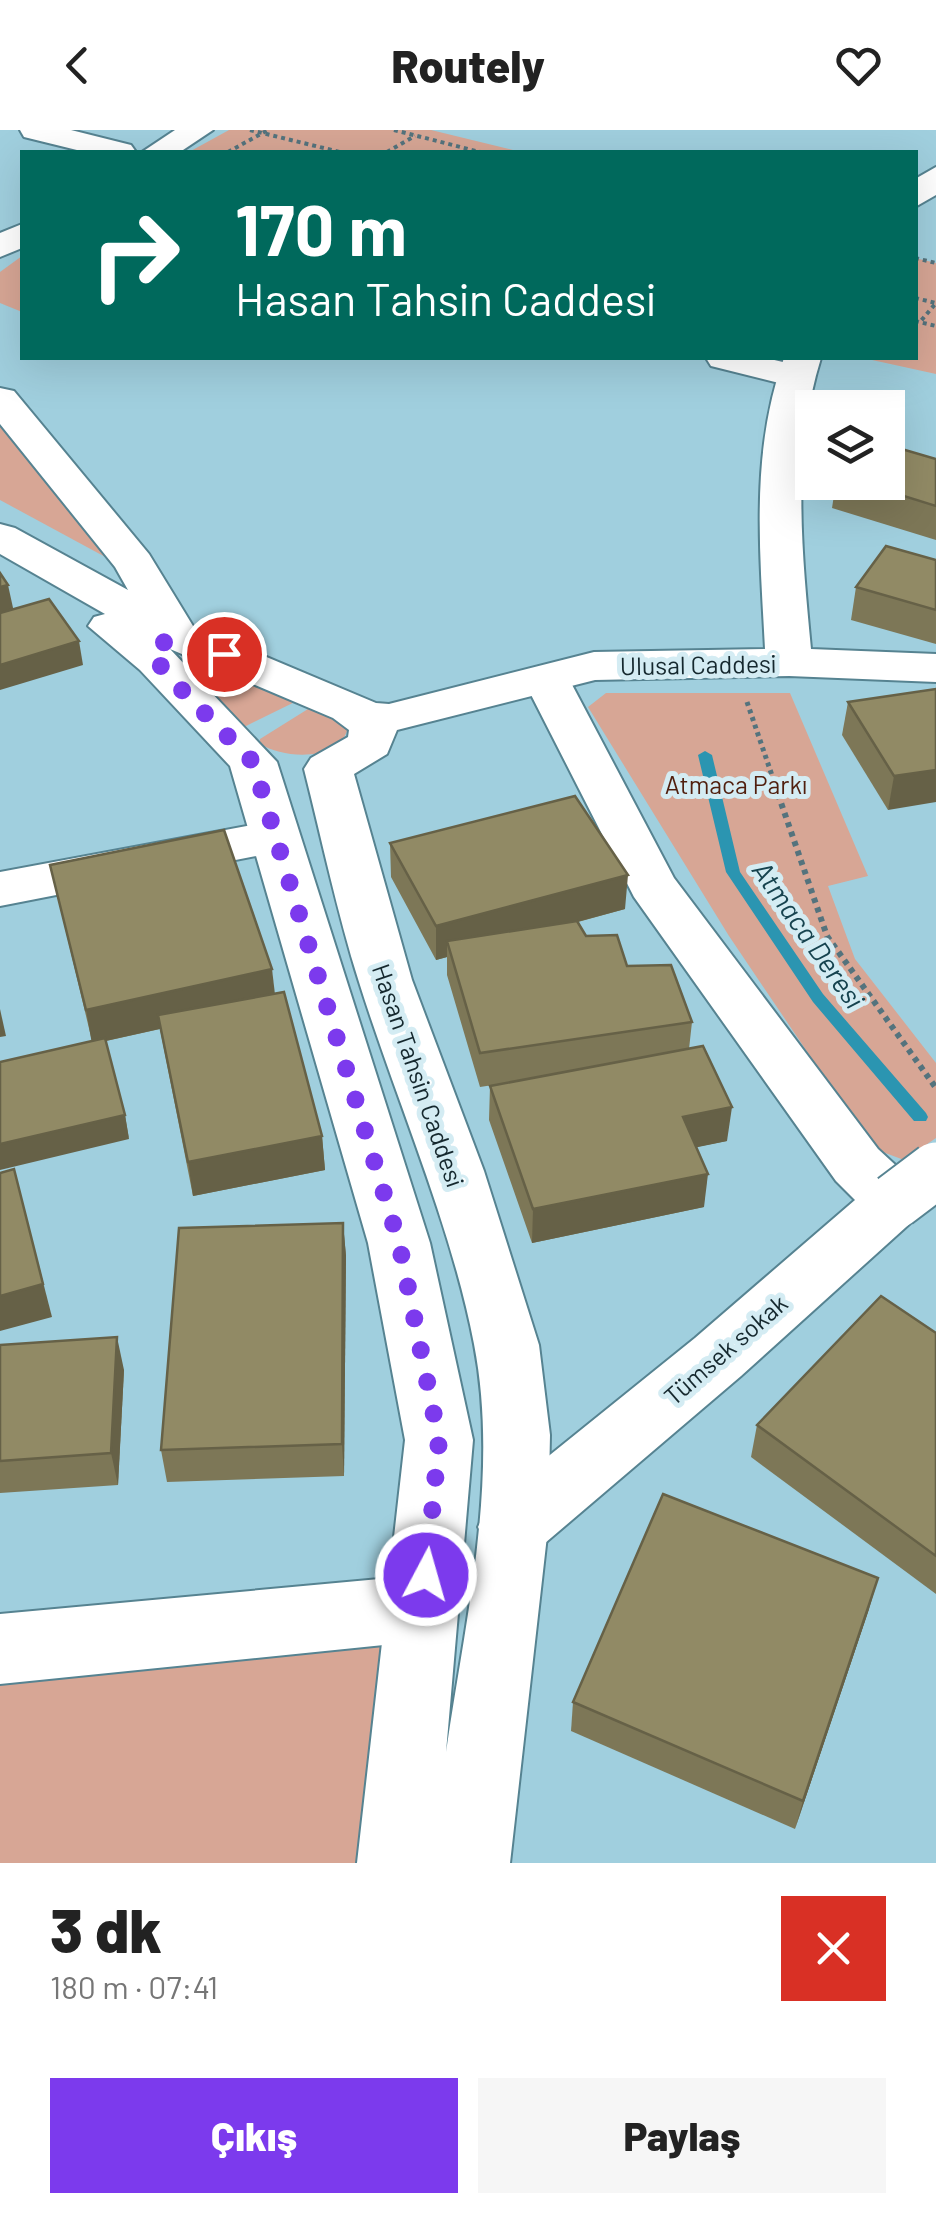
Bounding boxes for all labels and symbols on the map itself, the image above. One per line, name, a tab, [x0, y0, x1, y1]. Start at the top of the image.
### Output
pin	[182, 612, 267, 697]
street label: Ulusal Caddesi	[620, 648, 776, 680]
park label: Atmaca Parkı	[665, 769, 807, 799]
water label: Atmaca Deresi	[746, 854, 873, 1015]
street label: Hasan Tahsin Caddesi	[367, 960, 471, 1190]
street label: Tümsek sokak	[657, 1287, 793, 1411]
position arrow	[374, 1523, 478, 1627]

